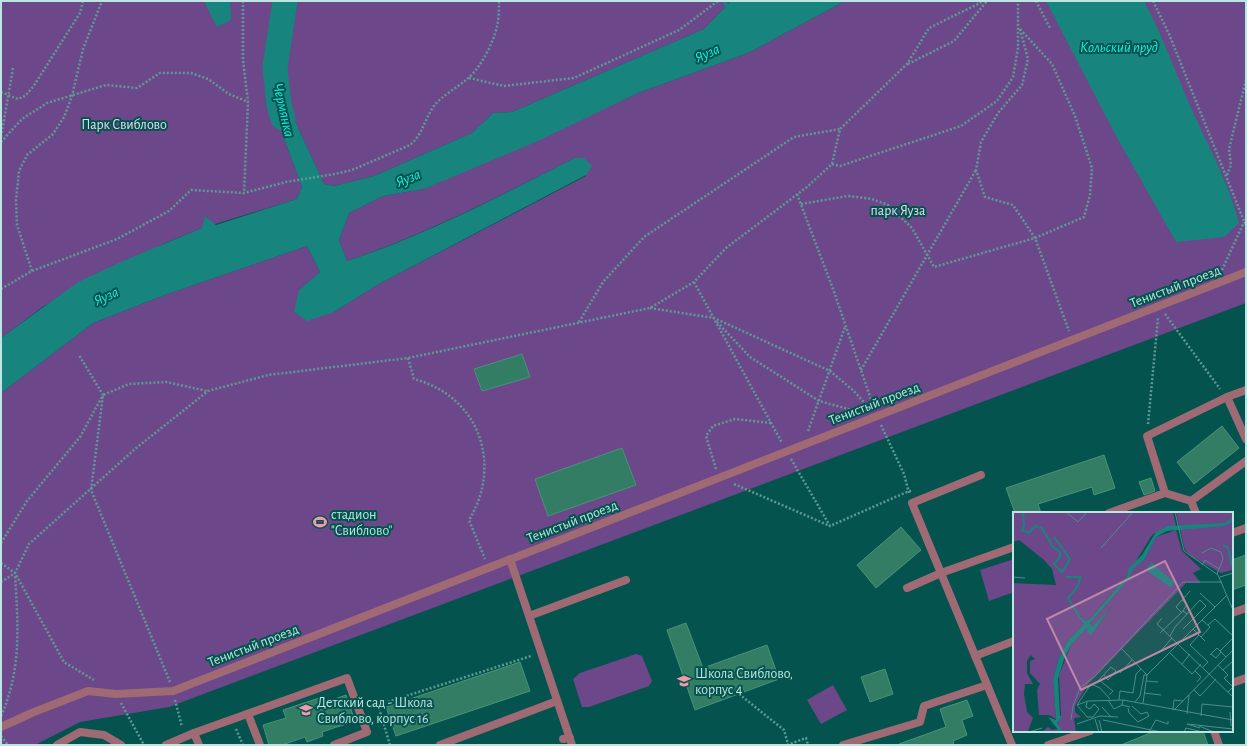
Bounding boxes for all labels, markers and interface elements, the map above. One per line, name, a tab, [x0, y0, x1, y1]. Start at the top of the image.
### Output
water label: Кольский пруд	[1080, 40, 1158, 55]
water label: Яуза	[693, 41, 722, 65]
water label: Чермянка	[270, 82, 297, 138]
park label: Парк Свиблово	[81, 118, 167, 132]
water label: Яуза	[394, 167, 423, 190]
park label: парк Яуза	[871, 204, 926, 218]
street label: Тенистый проезд	[1128, 263, 1223, 311]
water label: Яуза	[92, 284, 121, 309]
street label: Тенистый проезд	[827, 380, 922, 428]
street label: Тенистый проезд	[525, 498, 620, 546]
place label: стадион "Свиблово"	[331, 508, 392, 538]
inset map	[1013, 512, 1233, 732]
sports icon: стадион "Свиблово"	[312, 514, 328, 530]
street label: Тенистый проезд	[206, 622, 301, 670]
place label: Школа Свиблово, корпус 4	[695, 667, 793, 697]
school or university icon: Школа Свиблово, корпус 4	[676, 673, 692, 689]
place label: Детский сад - Школа Свиблово, корпус 16	[317, 696, 434, 726]
school or university icon: Детский сад - Школа Свиблово, корпус 16	[298, 702, 314, 718]

